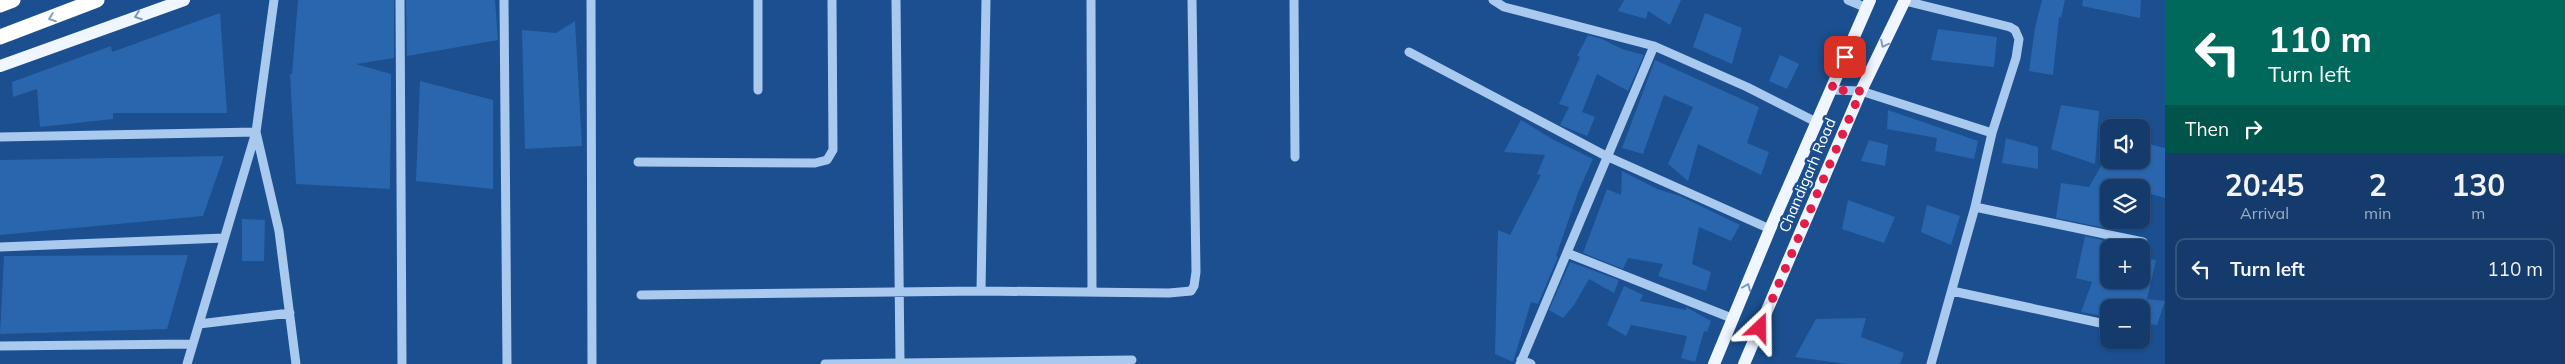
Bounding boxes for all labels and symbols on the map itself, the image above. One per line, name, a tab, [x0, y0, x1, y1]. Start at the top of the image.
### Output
one-way arrow	[134, 10, 143, 20]
one-way arrow	[48, 12, 56, 22]
pin	[1824, 36, 1866, 78]
one-way arrow	[1880, 39, 1890, 48]
street label: Chandigarh Road	[1774, 115, 1840, 235]
one-way arrow	[1741, 283, 1751, 292]
position arrow	[1733, 301, 1785, 353]

